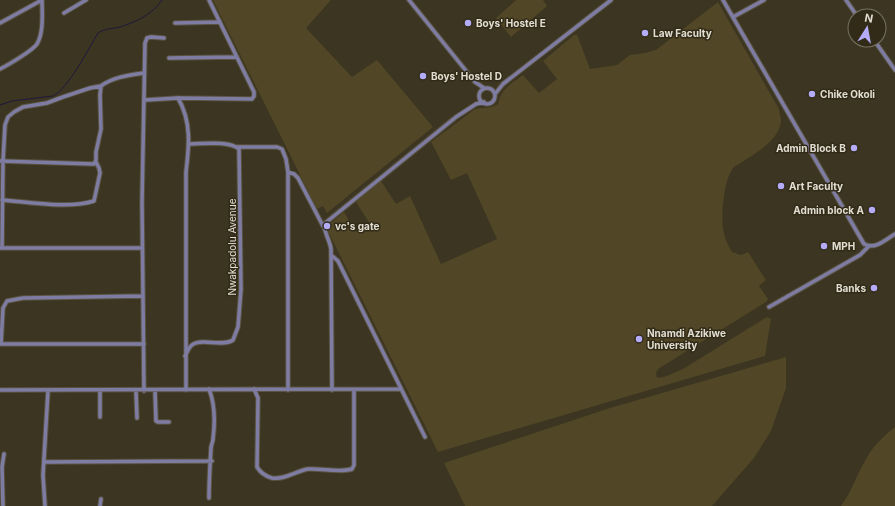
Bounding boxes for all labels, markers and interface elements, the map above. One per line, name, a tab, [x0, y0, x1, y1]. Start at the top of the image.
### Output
north arrow	[847, 8, 887, 48]
text: N	[863, 11, 874, 26]
place label: Boys' Hostel E	[476, 17, 546, 30]
marker: Boys' Hostel E	[463, 18, 473, 28]
place label: Law Faculty	[653, 27, 712, 40]
marker: Law Faculty	[640, 28, 650, 38]
place label: Boys' Hostel D	[431, 70, 502, 83]
marker: Boys' Hostel D	[418, 71, 428, 81]
place label: Chike Okoli	[820, 88, 875, 100]
marker: Chike Okoli	[807, 89, 817, 99]
place label: Admin Block B	[776, 142, 846, 154]
marker: Admin Block B	[849, 143, 859, 153]
place label: Art Faculty	[789, 180, 843, 193]
marker: Art Faculty	[776, 181, 786, 191]
street label: Nwakpadolu Avenue	[226, 198, 238, 296]
place label: Admin block A	[793, 204, 865, 216]
marker: Admin block A	[867, 205, 877, 215]
place label: vc's gate	[335, 220, 379, 233]
marker: vc's gate	[322, 221, 332, 231]
place label: MPH	[832, 240, 855, 252]
marker: MPH	[819, 241, 829, 251]
place label: Banks	[836, 282, 866, 294]
marker: Banks	[869, 283, 879, 293]
place label: Nnamdi Azikiwe University	[647, 327, 726, 352]
marker: Nnamdi Azikiwe University	[634, 334, 644, 344]

